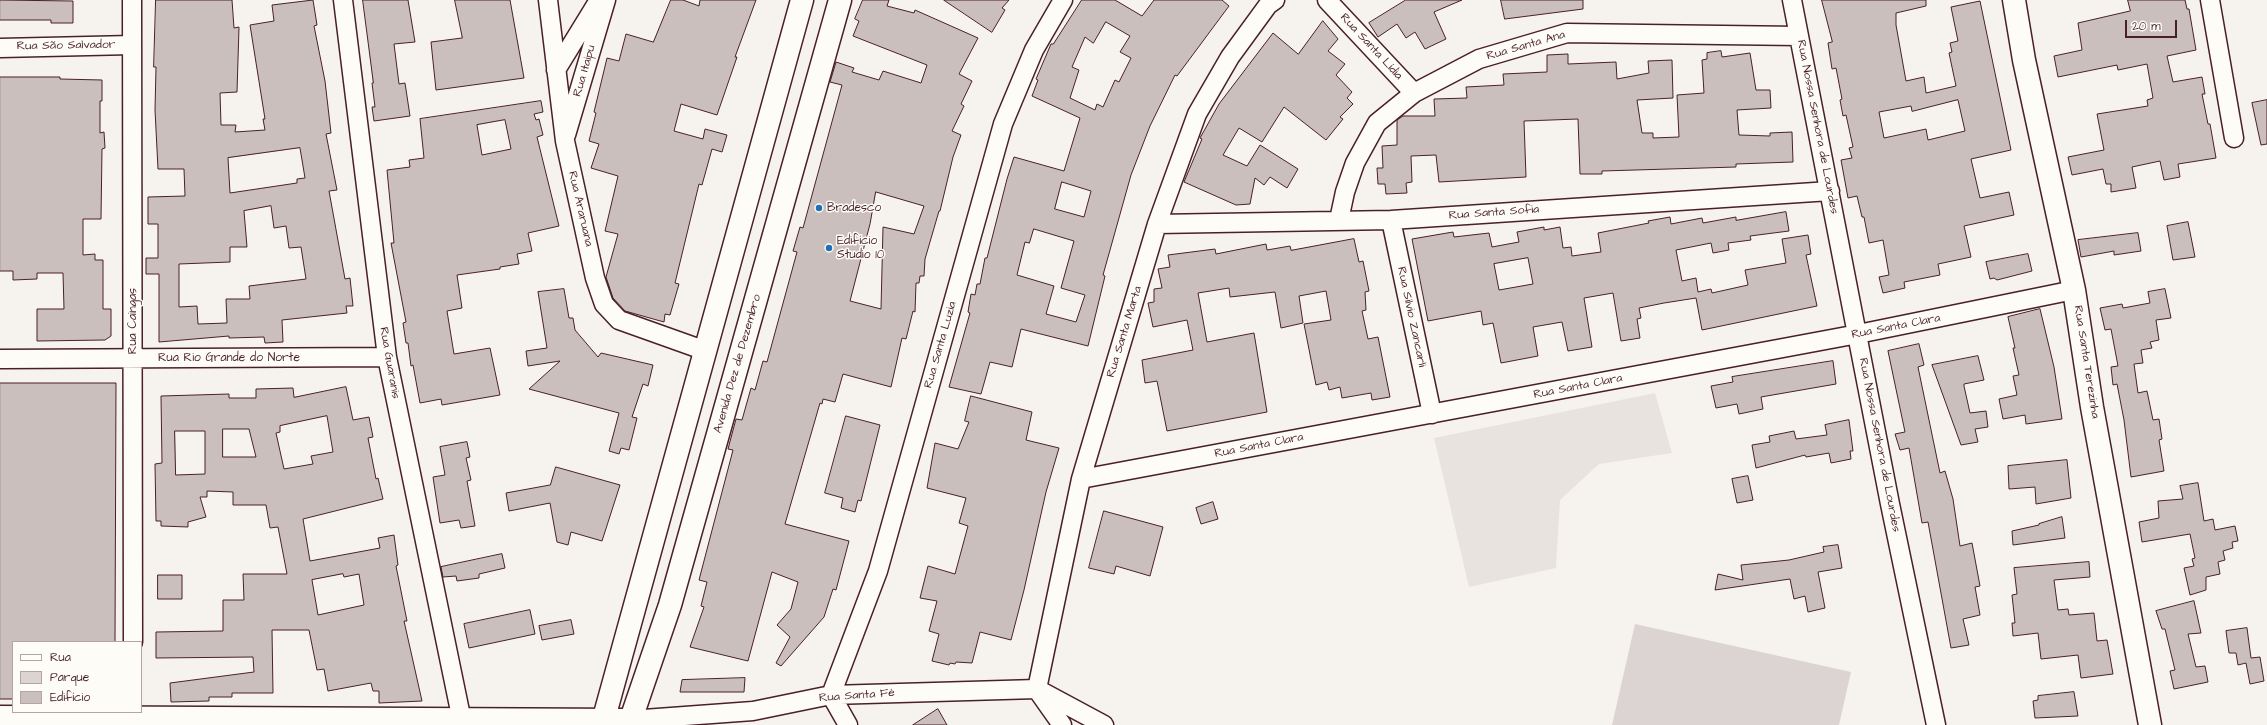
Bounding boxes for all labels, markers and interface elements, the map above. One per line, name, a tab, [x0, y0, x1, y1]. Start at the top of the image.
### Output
street label: Rua Santa Lídia	[1337, 11, 1405, 83]
scale bar	[2127, 12, 2179, 38]
text: 20 m	[2132, 18, 2161, 35]
street label: Rua Santa Ana	[1485, 28, 1567, 64]
street label: Rua São Salvador	[17, 38, 115, 54]
street label: Rua Nossa Senhora de Lourdes	[1793, 39, 1841, 215]
street label: Rua Itaipu	[571, 44, 599, 98]
street label: Rua Araruana	[564, 170, 596, 248]
place label: Bradesco	[827, 201, 881, 215]
marker: Bradesco	[814, 203, 824, 213]
street label: Rua Santa Sofia	[1448, 203, 1540, 223]
place label: Edifício Studio 10	[837, 234, 884, 262]
marker: Edifício Studio 10	[824, 243, 834, 253]
street label: Rua Silvio Zancarli	[1393, 266, 1429, 368]
street label: Rua Santa Marta	[1104, 285, 1146, 379]
street label: Rua Caingas	[126, 288, 140, 354]
street label: Avenida Dez de Dezembro	[711, 293, 765, 435]
street label: Rua Santa Luzia	[922, 300, 960, 390]
street label: Rua Santa Terezinha	[2070, 305, 2102, 419]
street label: Rua Santa Clara	[1850, 311, 1942, 343]
street label: Rua Guaranis	[376, 326, 402, 400]
street label: Rua Rio Grande do Norte	[158, 351, 300, 365]
street label: Rua Nossa Senhora de Lourdes	[1855, 357, 1903, 533]
street label: Rua Santa Clara	[1532, 371, 1624, 403]
street label: Rua Santa Clara	[1213, 430, 1305, 462]
legend	[12, 641, 142, 713]
text: Rua	[50, 649, 71, 666]
text: Parque	[50, 669, 89, 686]
street label: Rua Santa Fé	[819, 686, 895, 706]
text: Edifício	[50, 689, 90, 706]

